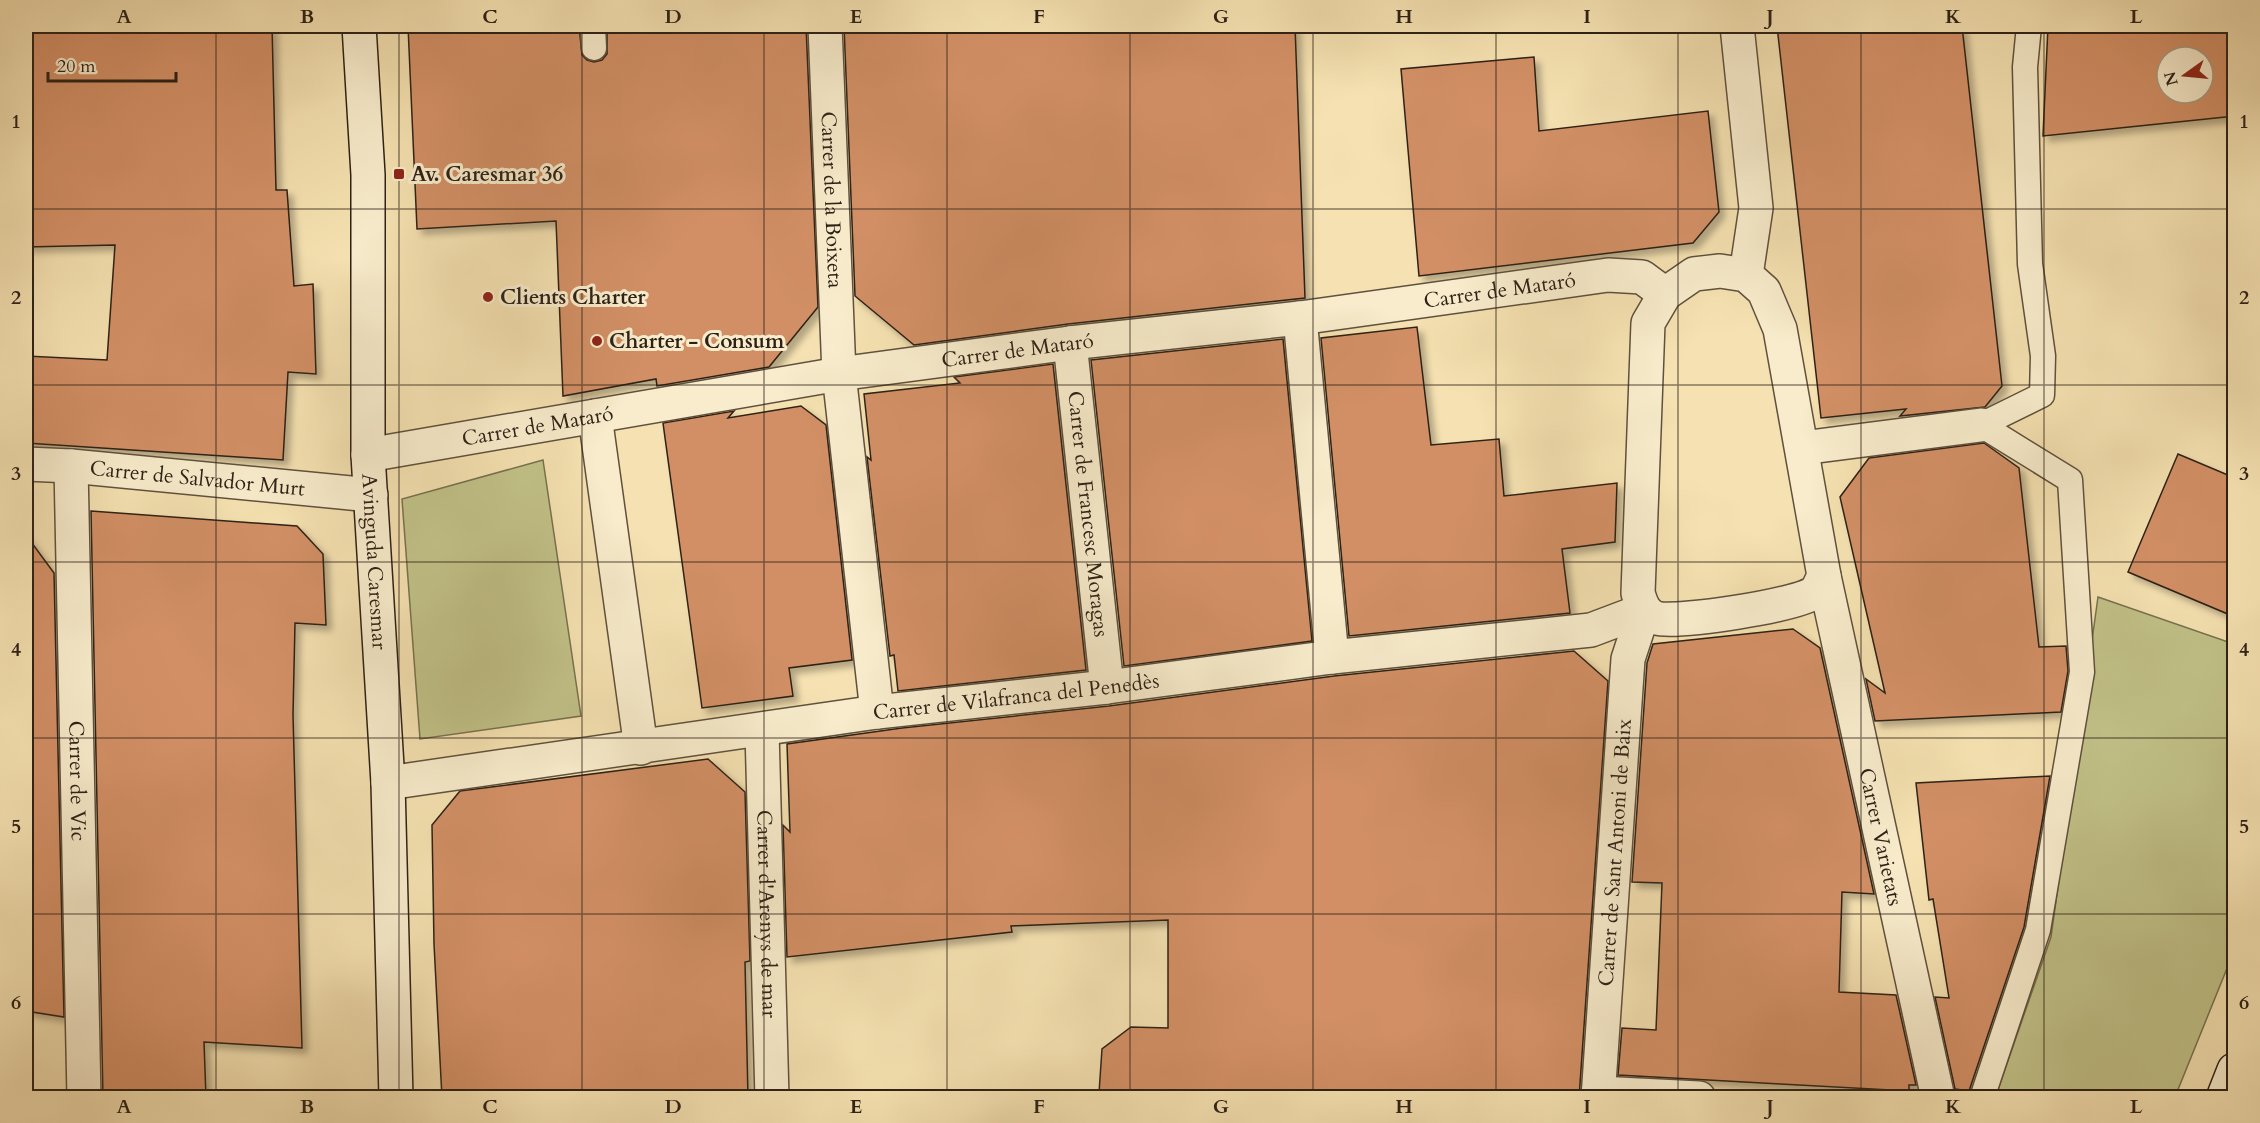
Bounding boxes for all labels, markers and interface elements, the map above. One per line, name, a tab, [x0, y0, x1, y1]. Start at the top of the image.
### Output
text: A	[116, 3, 132, 30]
text: B	[300, 3, 314, 30]
text: C	[482, 3, 498, 30]
text: D	[664, 3, 682, 30]
text: E	[850, 3, 862, 30]
text: F	[1033, 3, 1045, 30]
text: G	[1213, 3, 1229, 30]
text: H	[1395, 3, 1413, 30]
text: I	[1583, 3, 1591, 30]
text: J	[1763, 3, 1774, 30]
text: K	[1945, 3, 1962, 30]
text: L	[2130, 3, 2143, 30]
scale bar	[48, 45, 176, 83]
north arrow	[2155, 45, 2215, 105]
text: 20 m	[57, 54, 96, 79]
text: N	[2159, 69, 2184, 88]
text: 1	[11, 108, 21, 135]
text: 1	[2239, 108, 2249, 135]
street label: Carrer de la Boixeta	[813, 111, 850, 289]
place label: Av. Caresmar 36	[411, 160, 564, 189]
marker: Av. Caresmar 36	[392, 167, 406, 181]
street label: Carrer de Mataró	[1422, 266, 1578, 316]
place label: Clients Charter	[500, 283, 646, 312]
text: 2	[11, 284, 21, 311]
text: 2	[2239, 284, 2249, 311]
marker: Clients Charter	[481, 290, 495, 304]
place label: Charter - Consum	[609, 327, 785, 356]
street label: Carrer de Mataró	[940, 327, 1095, 375]
marker: Charter - Consum	[590, 334, 604, 348]
street label: Carrer de Francesc Moragas	[1060, 389, 1116, 639]
street label: Carrer de Mataró	[460, 399, 616, 454]
street label: Carrer de Salvador Murt	[88, 454, 307, 504]
text: 3	[11, 460, 21, 487]
text: 3	[2239, 460, 2249, 487]
street label: Avinguda Caresmar	[354, 473, 394, 651]
text: 4	[11, 636, 21, 663]
text: 4	[2239, 636, 2249, 663]
street label: Carrer de Vilafranca del Penedès	[871, 666, 1161, 727]
street label: Carrer de Sant Antoni de Baix	[1592, 717, 1639, 987]
street label: Carrer de Vic	[61, 720, 93, 842]
street label: Carrer Varietats	[1851, 765, 1910, 909]
street label: Carrer d'Arenys de mar	[749, 810, 784, 1019]
text: 5	[11, 813, 21, 840]
text: 5	[2239, 813, 2249, 840]
text: 6	[11, 989, 21, 1016]
text: 6	[2239, 989, 2249, 1016]
text: A	[116, 1093, 132, 1120]
text: B	[300, 1093, 314, 1120]
text: C	[482, 1093, 498, 1120]
text: D	[664, 1093, 682, 1120]
text: E	[850, 1093, 862, 1120]
text: F	[1033, 1093, 1045, 1120]
text: G	[1213, 1093, 1229, 1120]
text: H	[1395, 1093, 1413, 1120]
text: I	[1583, 1093, 1591, 1120]
text: J	[1763, 1093, 1774, 1120]
text: K	[1945, 1093, 1962, 1120]
text: L	[2130, 1093, 2143, 1120]

